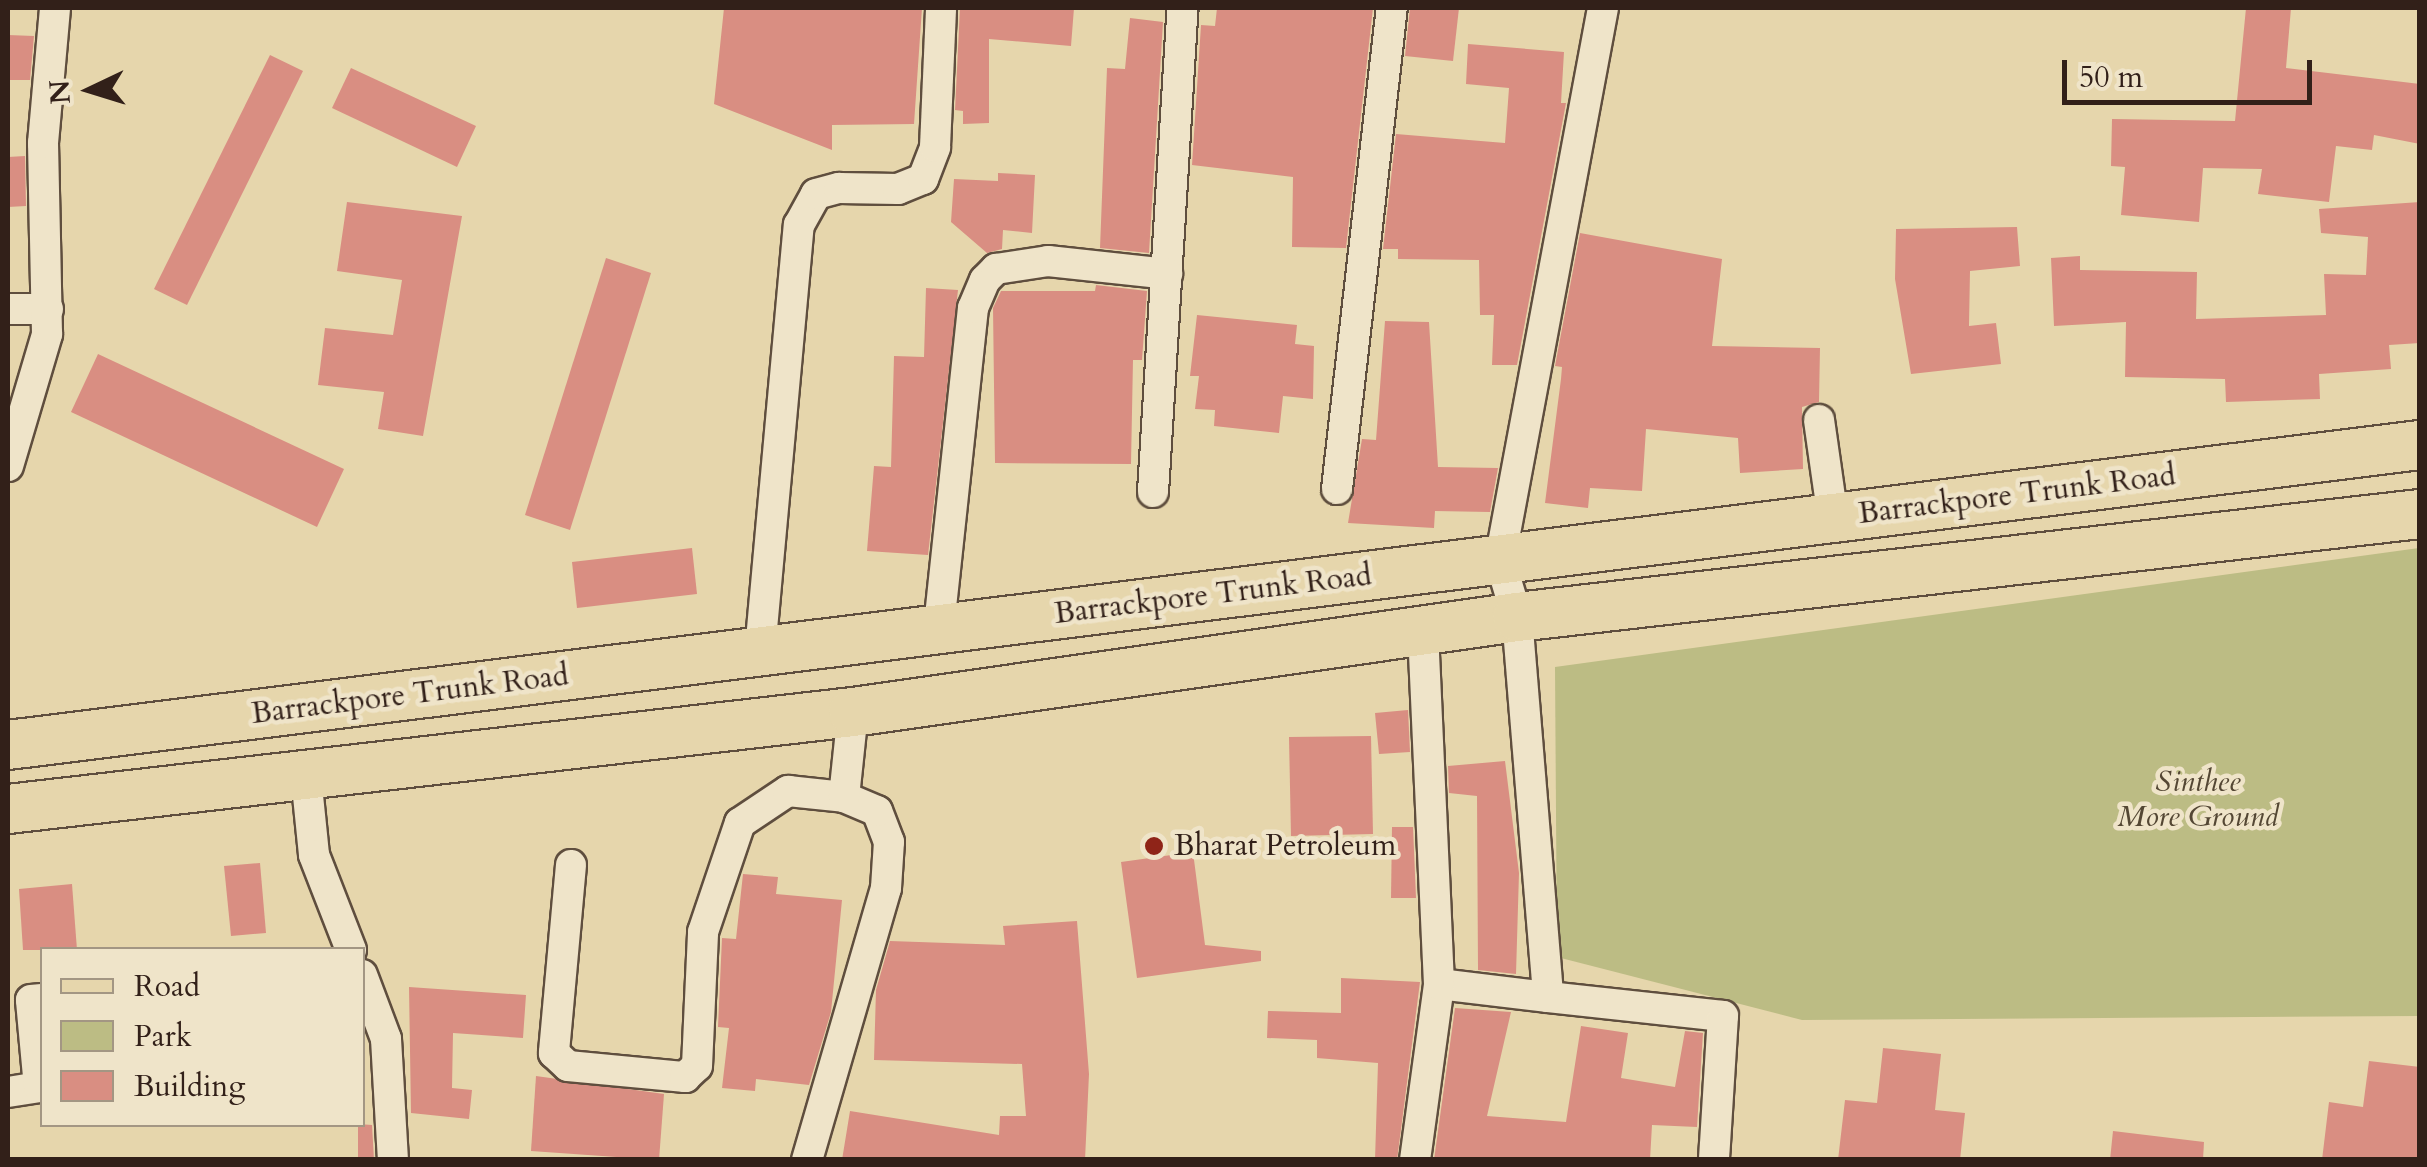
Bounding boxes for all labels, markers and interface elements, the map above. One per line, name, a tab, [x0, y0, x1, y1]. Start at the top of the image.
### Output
north arrow	[40, 40, 140, 140]
scale bar	[2067, 40, 2317, 102]
text: 50 m	[2079, 57, 2143, 98]
text: N	[40, 79, 80, 106]
street label: Barrackpore Trunk Road	[1856, 458, 2178, 532]
street label: Barrackpore Trunk Road	[1052, 558, 1374, 632]
street label: Barrackpore Trunk Road	[249, 658, 571, 732]
park label: Sinthee More Ground	[2117, 764, 2279, 834]
place label: Bharat Petroleum	[1174, 828, 1396, 864]
marker: Bharat Petroleum	[1143, 835, 1165, 857]
legend	[40, 947, 365, 1127]
text: Road	[134, 966, 200, 1007]
text: Park	[134, 1016, 192, 1057]
text: Building	[134, 1066, 245, 1107]

